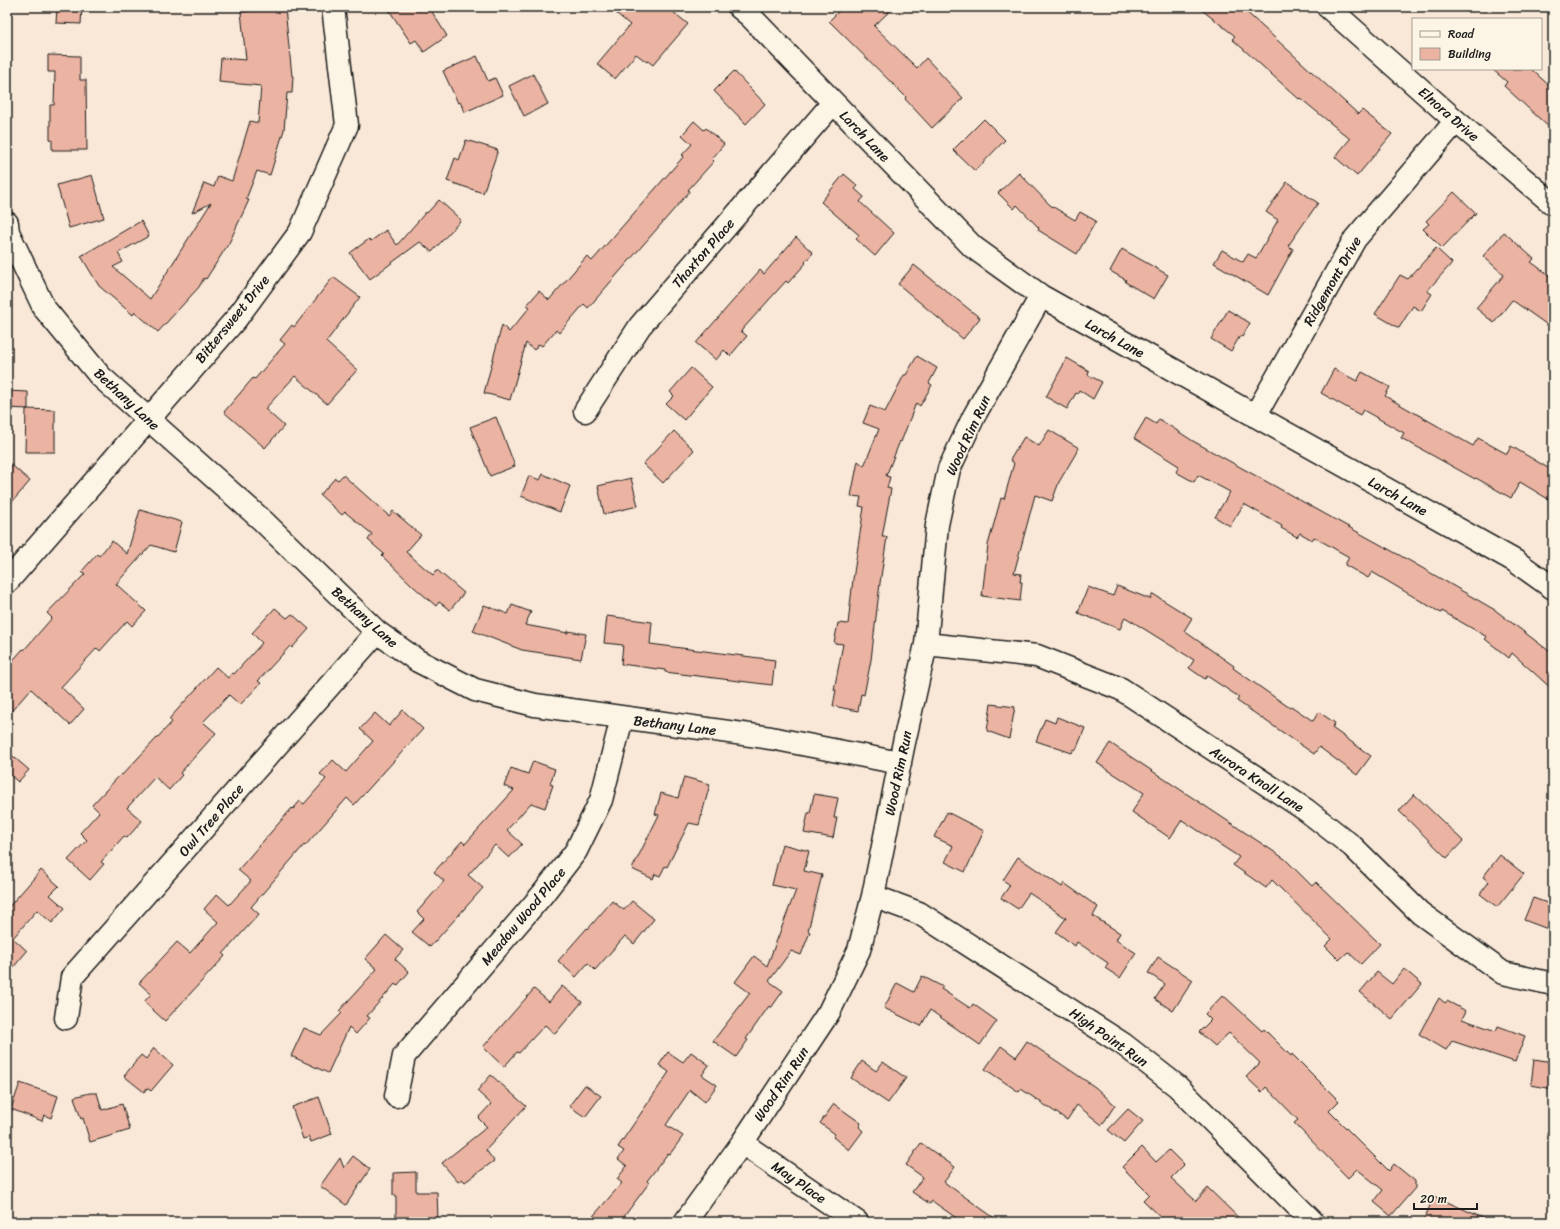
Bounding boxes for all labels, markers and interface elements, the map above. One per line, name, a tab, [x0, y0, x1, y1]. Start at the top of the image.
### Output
legend	[1412, 18, 1542, 70]
text: Road	[1448, 23, 1475, 45]
text: Building	[1448, 43, 1491, 65]
street label: Elnora Drive	[1412, 81, 1485, 148]
street label: Larch Lane	[833, 104, 896, 169]
street label: Thaxton Place	[665, 212, 741, 294]
street label: Ridgemont Drive	[1296, 231, 1368, 331]
street label: Bittersweet Drive	[189, 269, 276, 369]
street label: Larch Lane	[1080, 312, 1149, 365]
street label: Bethany Lane	[88, 362, 166, 437]
street label: Wood Rim Run	[939, 390, 998, 480]
street label: Larch Lane	[1363, 470, 1432, 523]
street label: Bethany Lane	[325, 580, 404, 655]
street label: Bethany Lane	[632, 708, 718, 743]
street label: Wood Rim Run	[877, 728, 920, 818]
street label: Aurora Knoll Lane	[1204, 739, 1309, 820]
street label: Owl Tree Place	[172, 778, 251, 863]
street label: Meadow Wood Place	[474, 861, 572, 971]
street label: High Point Run	[1064, 1001, 1154, 1074]
street label: Wood Rim Run	[747, 1041, 816, 1127]
street label: May Place	[766, 1154, 832, 1211]
scale bar	[1414, 1185, 1477, 1211]
text: 20 m	[1420, 1188, 1447, 1210]

